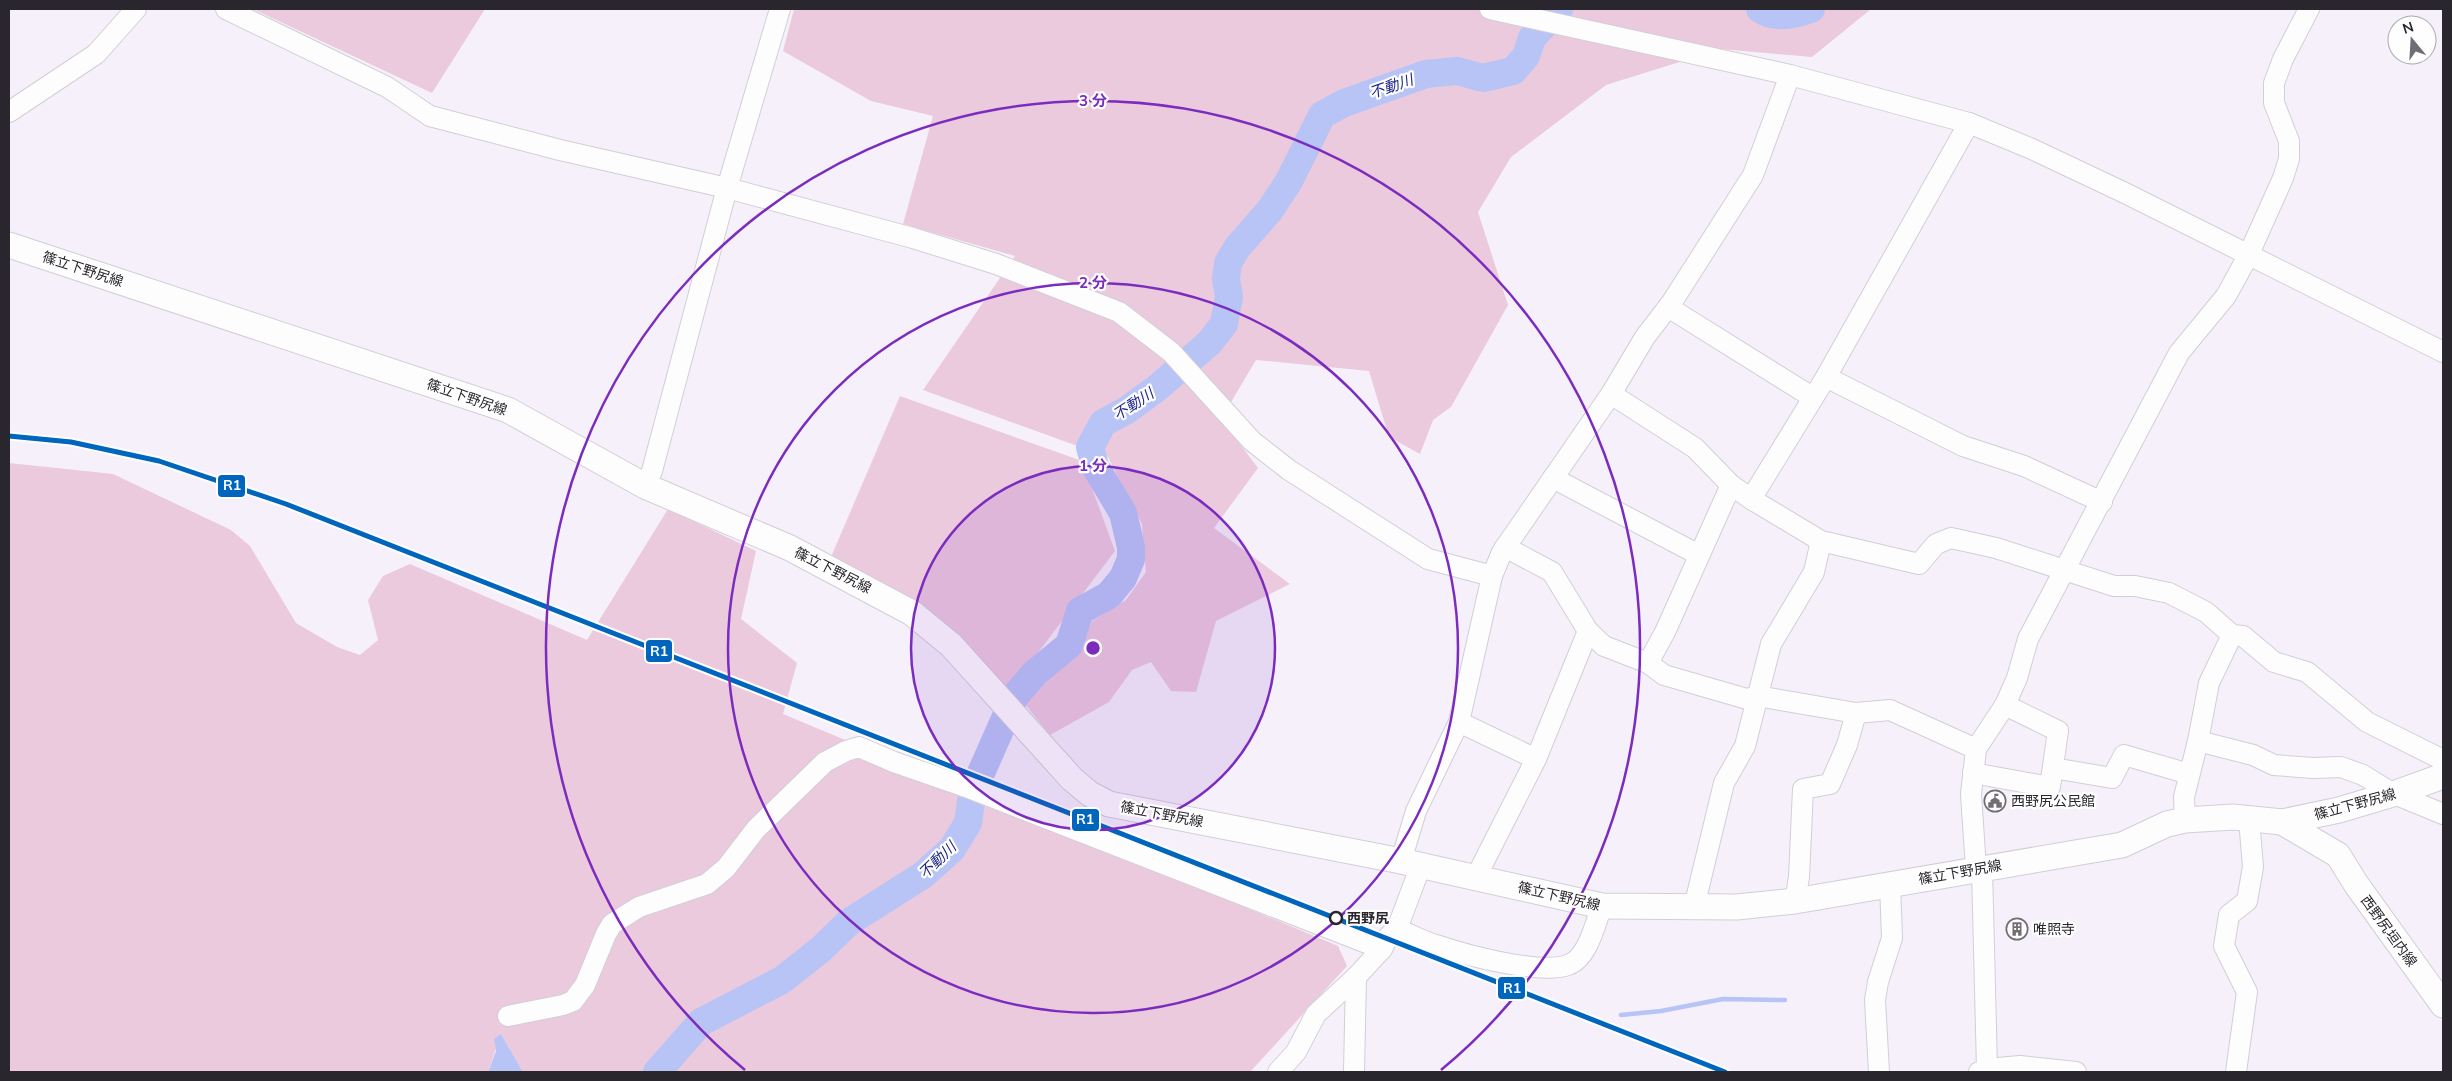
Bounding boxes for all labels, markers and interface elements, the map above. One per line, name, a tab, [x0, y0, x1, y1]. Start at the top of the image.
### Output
north arrow	[2387, 15, 2437, 65]
text: N	[2400, 17, 2416, 38]
water label: 不動川	[1367, 69, 1417, 102]
text: 3 分	[1079, 91, 1107, 110]
street label: 篠立下野尻線	[40, 247, 126, 291]
text: 2 分	[1079, 273, 1107, 292]
street label: 篠立下野尻線	[424, 375, 510, 419]
water label: 不動川	[1109, 383, 1159, 424]
text: 1 分	[1079, 456, 1107, 475]
line badge: R1	[217, 474, 246, 498]
text: R1	[223, 476, 241, 494]
street label: 篠立下野尻線	[791, 543, 875, 597]
line badge: R1	[645, 639, 673, 663]
centre of rings	[1084, 639, 1102, 657]
text: R1	[650, 642, 668, 660]
street label: 篠立下野尻線	[2312, 784, 2398, 824]
public building icon: 西野尻公民館	[1983, 789, 2007, 813]
place label: 西野尻公民館	[2011, 792, 2095, 810]
street label: 篠立下野尻線	[1119, 797, 1205, 831]
line badge: R1	[1071, 808, 1100, 832]
text: R1	[1076, 810, 1094, 828]
water label: 不動川	[914, 836, 961, 882]
street label: 篠立下野尻線	[1917, 856, 2003, 888]
street label: 篠立下野尻線	[1516, 878, 1602, 914]
street label: 西野尻垣内線	[2357, 892, 2421, 970]
place label: 西野尻	[1347, 909, 1389, 927]
marker: 西野尻	[1329, 911, 1343, 925]
building icon: 唯照寺	[2005, 917, 2029, 941]
place label: 唯照寺	[2033, 920, 2075, 938]
line badge: R1	[1497, 976, 1526, 1000]
text: R1	[1503, 979, 1521, 997]

